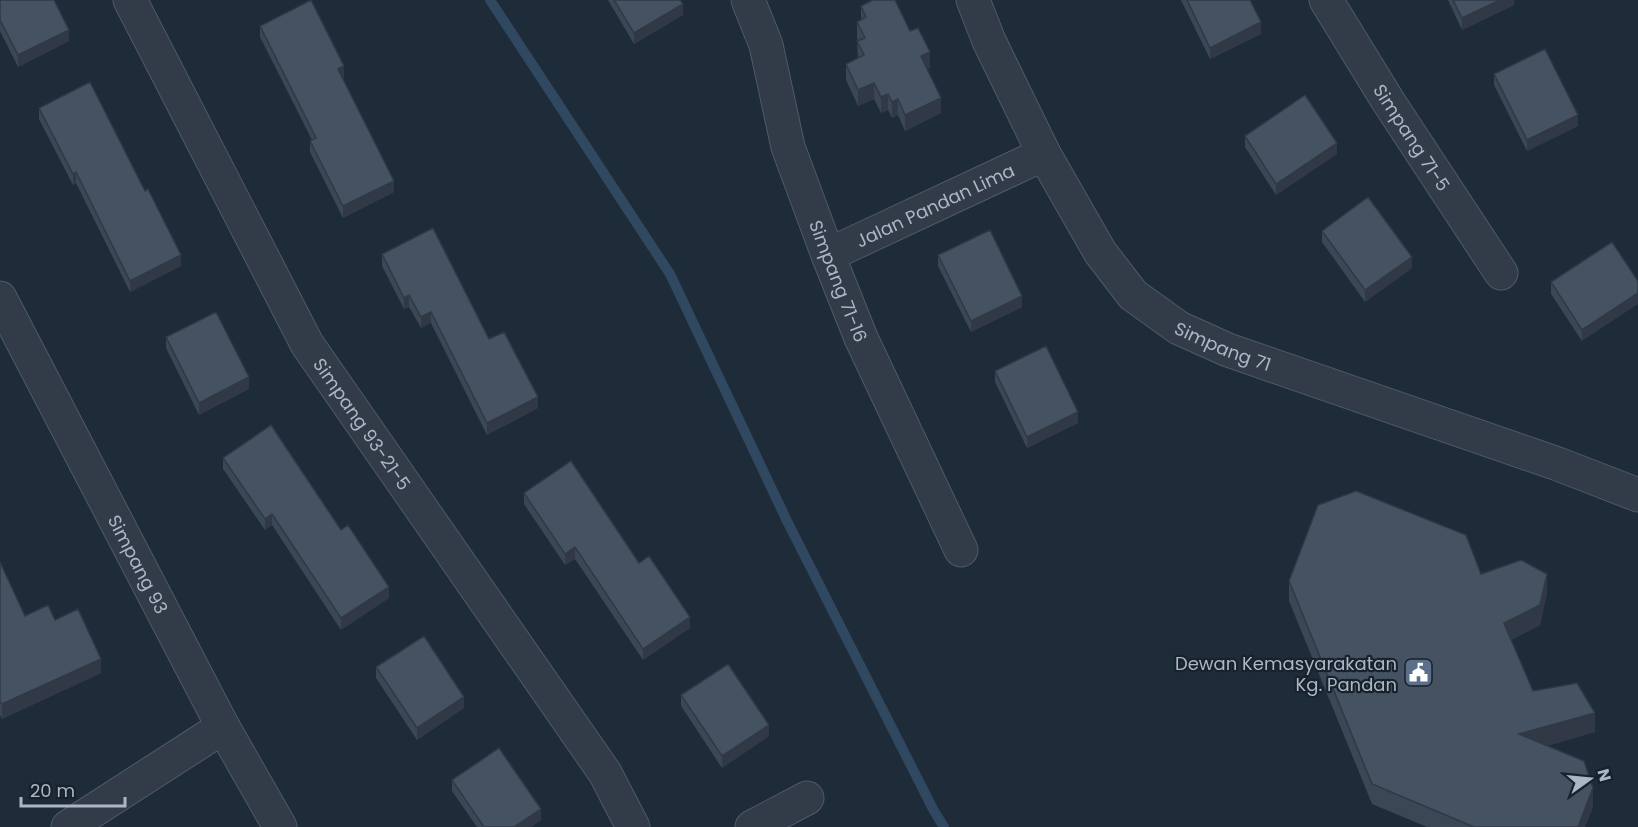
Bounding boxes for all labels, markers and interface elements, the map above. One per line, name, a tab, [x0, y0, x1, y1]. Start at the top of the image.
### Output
street label: Simpang 71-5	[1368, 79, 1456, 196]
street label: Jalan Pandan Lima	[851, 157, 1018, 253]
street label: Simpang 71-16	[804, 216, 874, 346]
street label: Simpang 71	[1171, 315, 1275, 376]
street label: Simpang 93-21-5	[308, 353, 417, 495]
street label: Simpang 93	[102, 510, 174, 618]
place label: Dewan Kemasyarakatan Kg. Pandan	[1175, 651, 1397, 697]
public building icon: Dewan Kemasyarakatan Kg. Pandan	[1402, 657, 1434, 689]
north arrow	[1560, 749, 1620, 809]
text: N	[1591, 766, 1617, 784]
scale bar	[21, 770, 124, 808]
text: 20 m	[30, 778, 75, 803]

